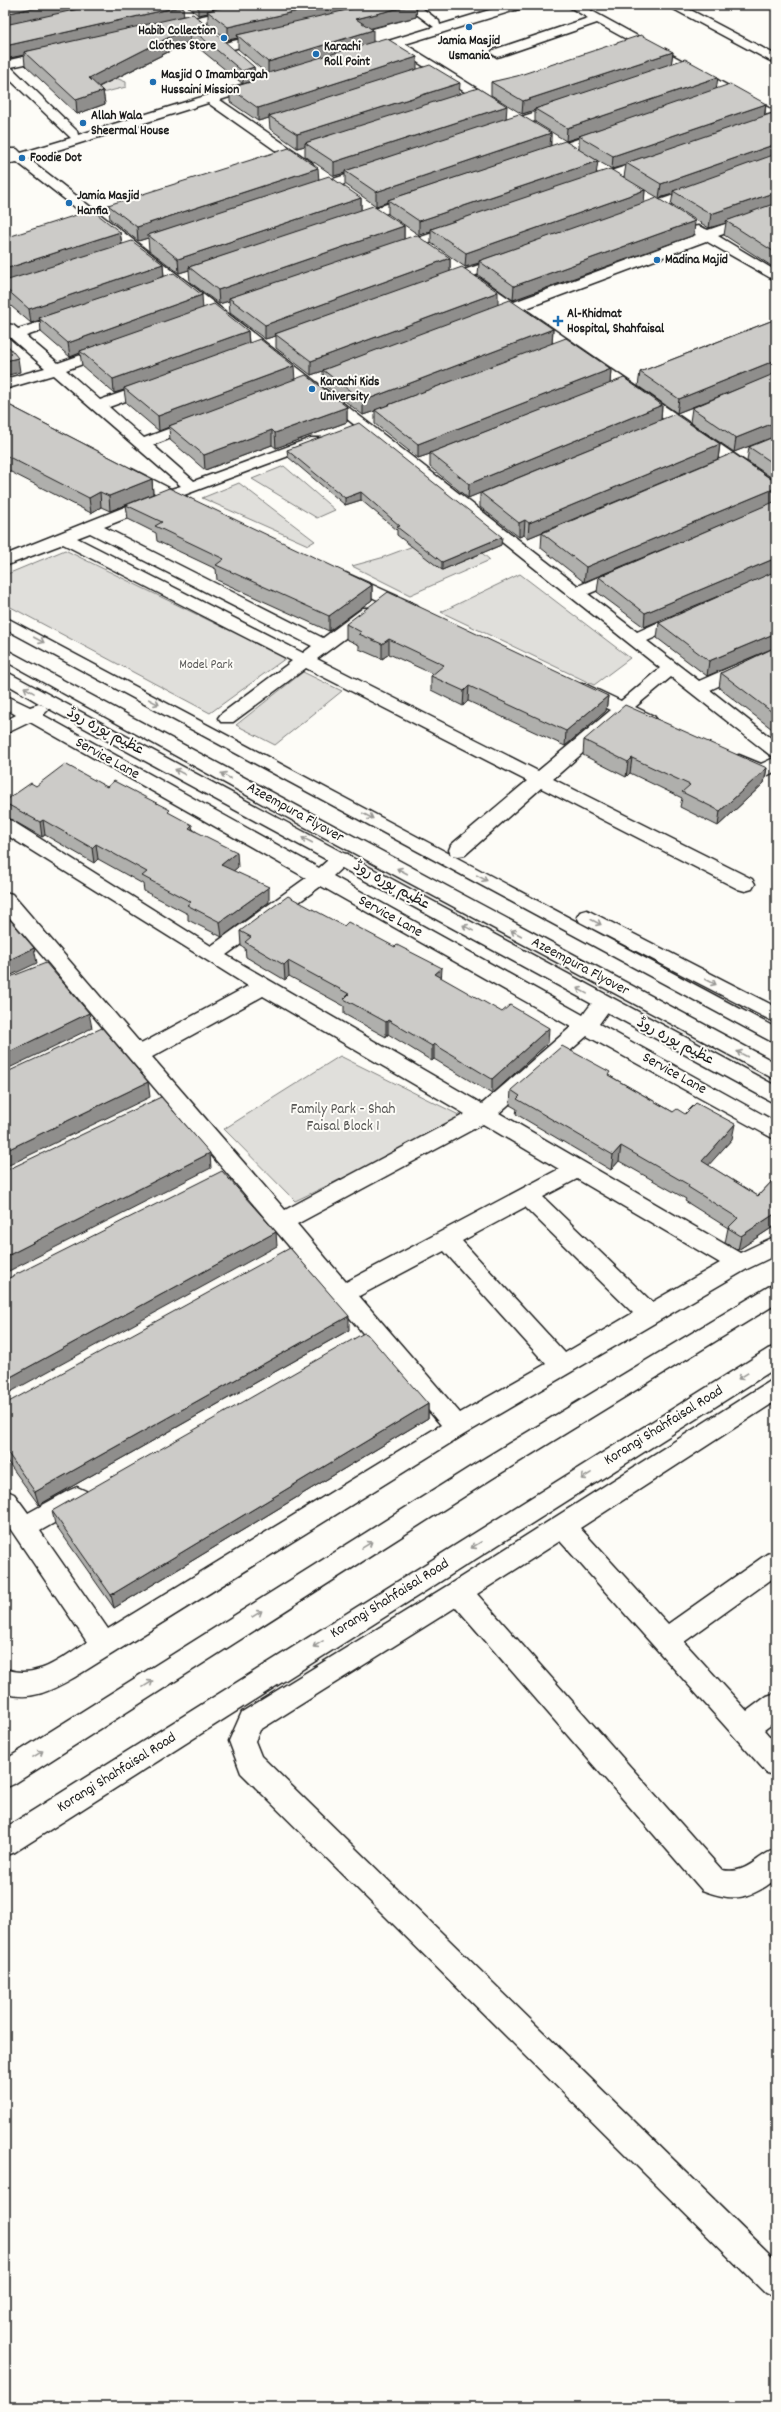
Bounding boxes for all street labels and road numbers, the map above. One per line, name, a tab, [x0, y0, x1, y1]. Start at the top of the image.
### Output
street label: عظیم پورہ روڈ	[62, 702, 148, 762]
street label: Service Lane	[71, 732, 144, 786]
street label: Azeempura Flyover	[242, 777, 348, 849]
street label: عظیم پورہ روڈ	[349, 856, 433, 916]
street label: Service Lane	[354, 890, 427, 944]
street label: Azeempura Flyover	[527, 932, 633, 1002]
street label: عظیم پورہ روڈ	[632, 1012, 718, 1072]
street label: Service Lane	[638, 1047, 711, 1101]
street label: Korangi Shahfaisal Road	[600, 1380, 728, 1472]
street label: Korangi Shahfaisal Road	[326, 1553, 454, 1645]
street label: Korangi Shahfaisal Road	[53, 1727, 181, 1819]

